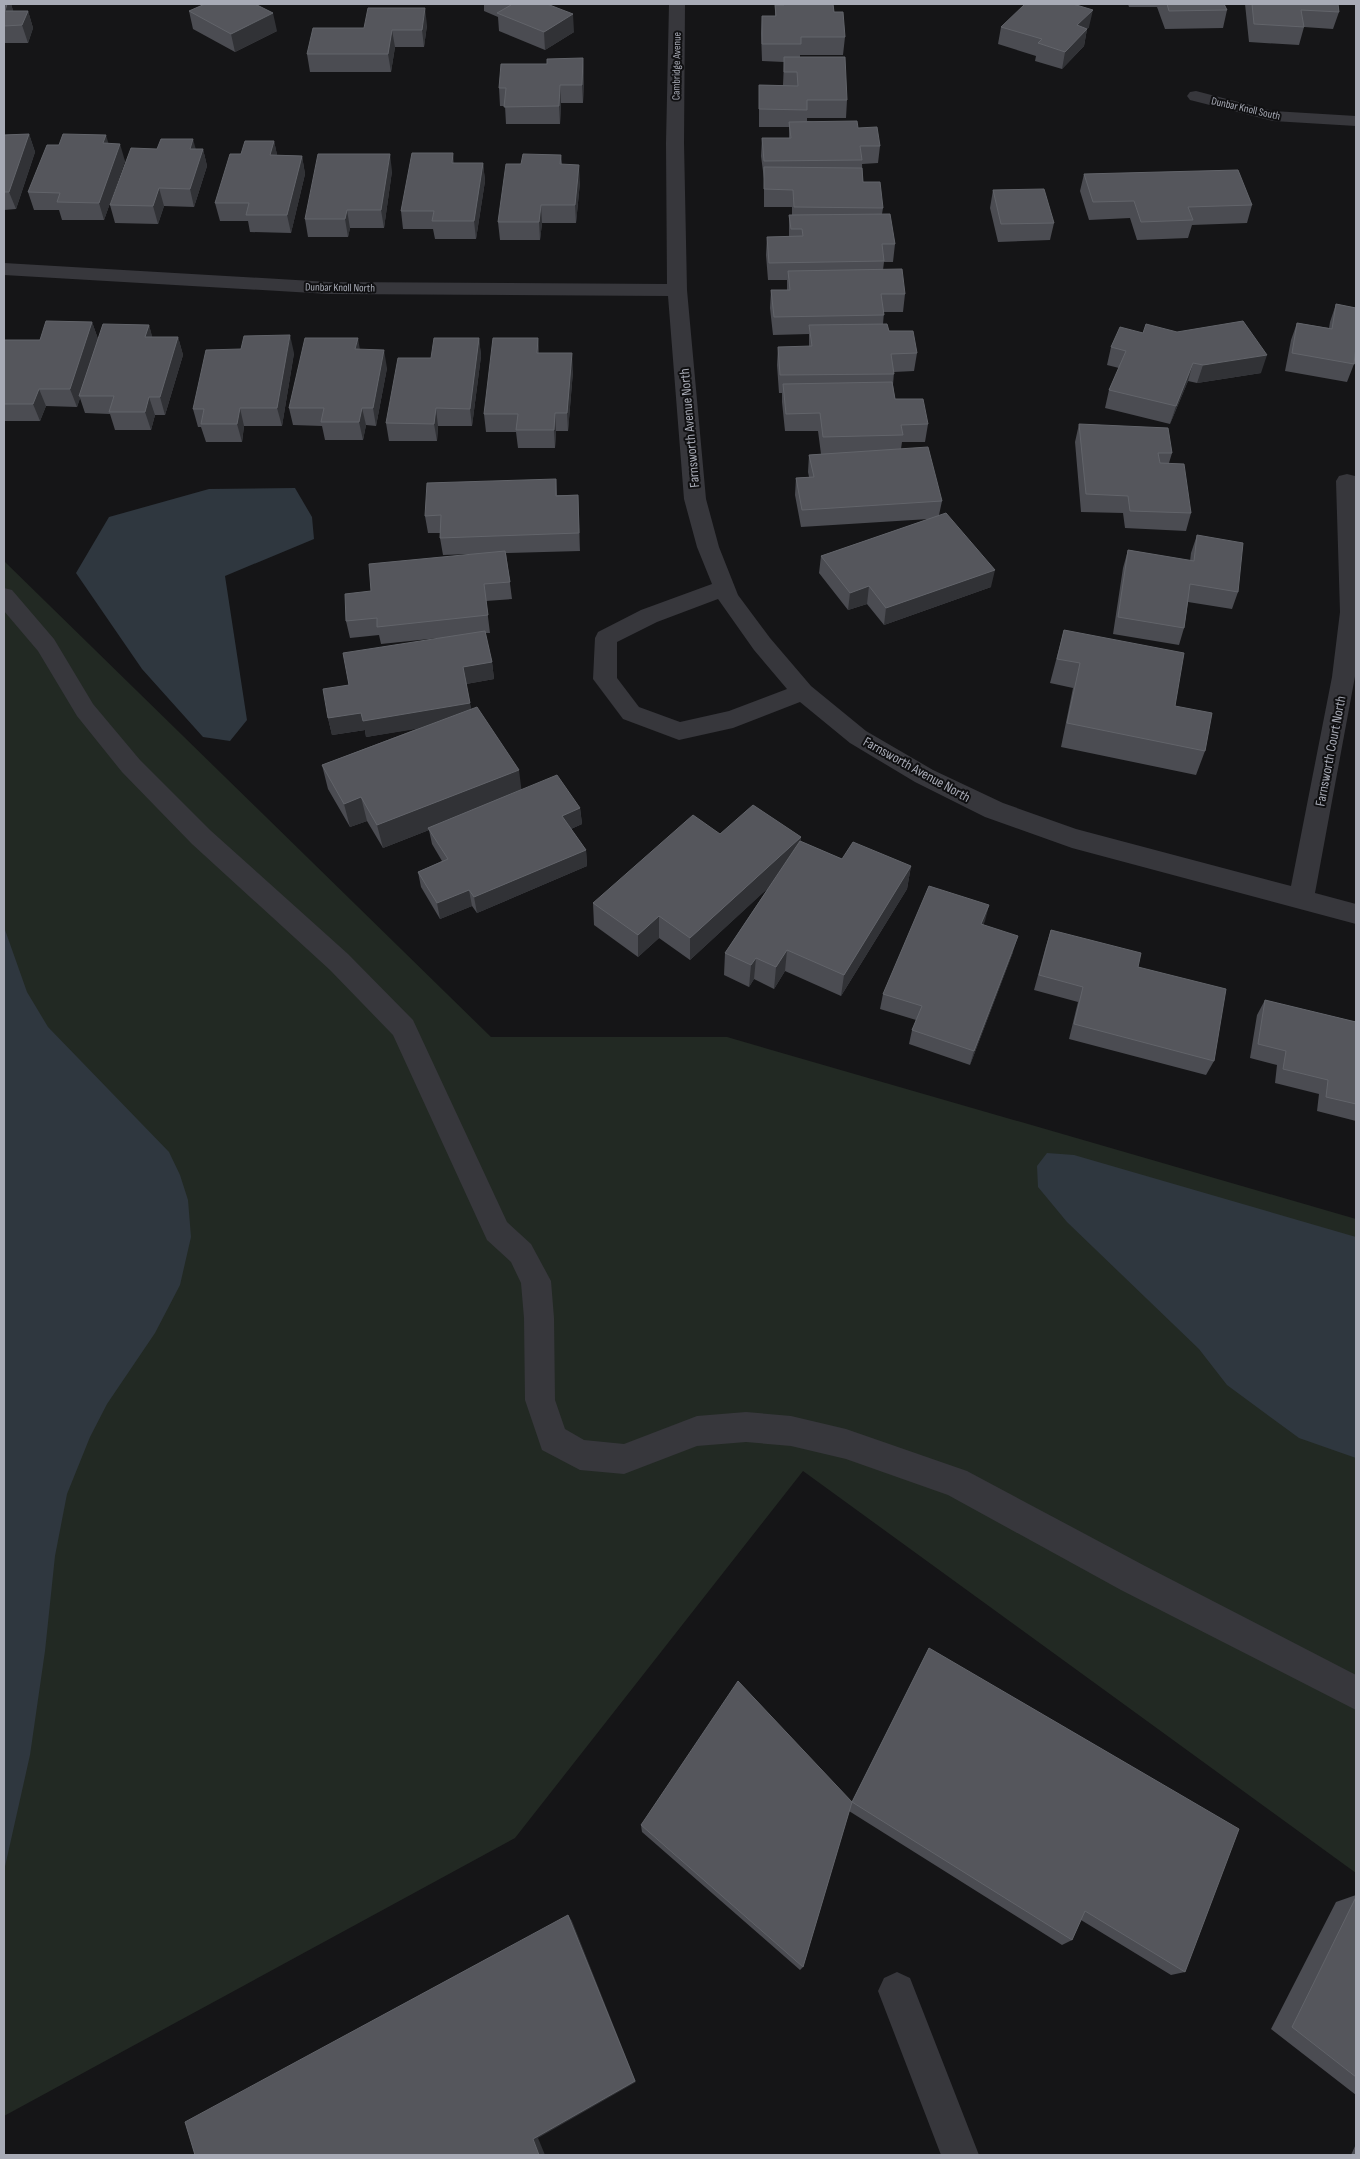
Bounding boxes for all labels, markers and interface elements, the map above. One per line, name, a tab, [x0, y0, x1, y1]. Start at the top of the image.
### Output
street label: Cambridge Avenue	[669, 32, 684, 100]
street label: Dunbar Knoll South	[1210, 94, 1282, 123]
street label: Dunbar Knoll North	[305, 280, 375, 295]
street label: Farnsworth Avenue North	[676, 368, 703, 488]
street label: Farnsworth Court North	[1311, 694, 1350, 808]
street label: Farnsworth Avenue North	[860, 733, 973, 806]

